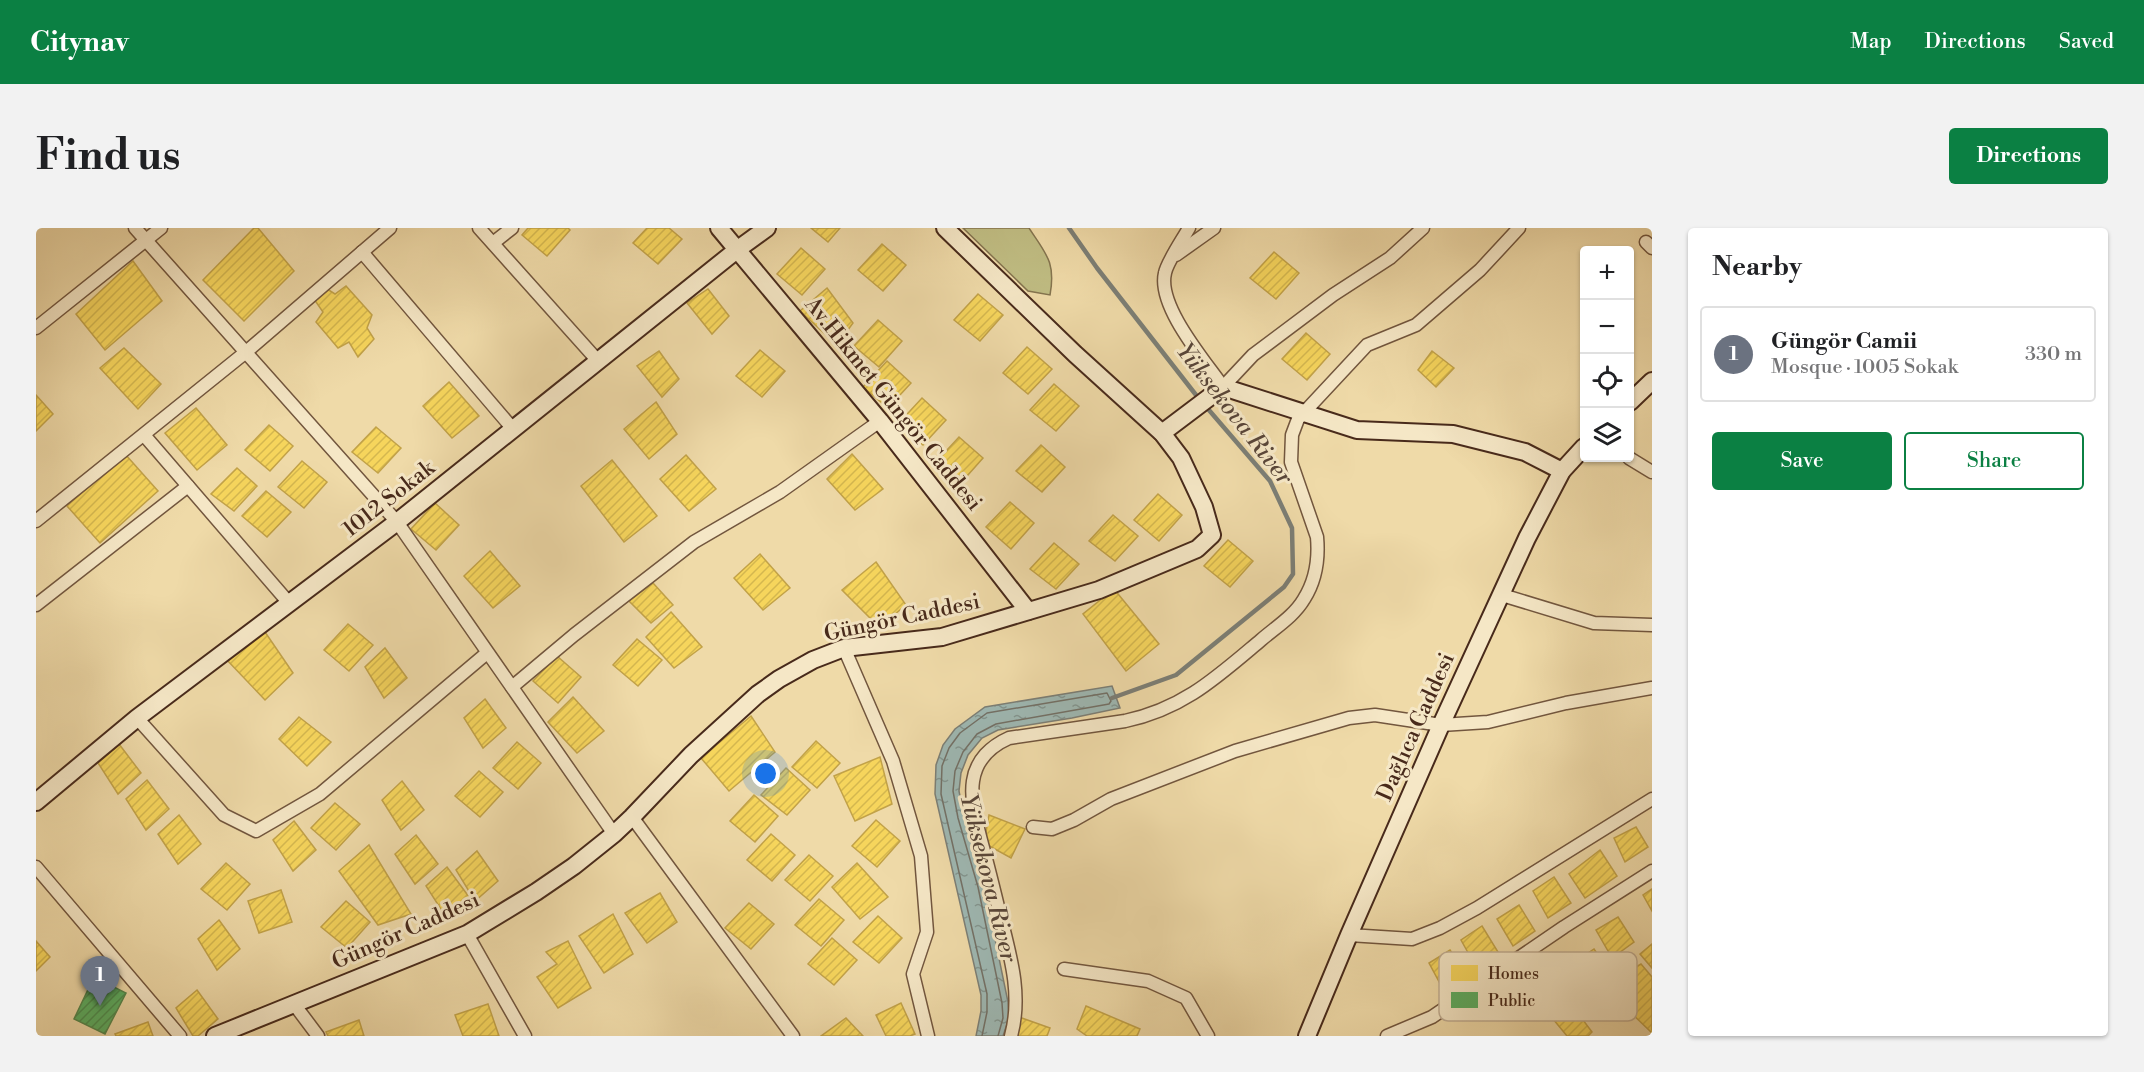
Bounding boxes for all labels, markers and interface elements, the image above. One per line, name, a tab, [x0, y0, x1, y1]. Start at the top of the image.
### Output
text: Citynav	[30, 25, 129, 60]
text: Map	[1850, 29, 1892, 55]
text: Directions	[1925, 29, 2026, 55]
text: Saved	[2059, 29, 2114, 55]
button: Directions	[1949, 128, 2108, 184]
text: Find us	[36, 130, 180, 183]
map controls	[1580, 246, 1634, 462]
button: +	[1580, 246, 1634, 300]
text: Nearby	[1712, 251, 1802, 283]
street label: Av.Hikmet Güngör Caddesi	[798, 291, 988, 516]
button: −	[1580, 300, 1634, 354]
text: Güngör Camii	[1771, 328, 1917, 355]
water label: Yüksekova River	[1169, 337, 1299, 492]
text: 1	[1729, 342, 1738, 367]
text: 330 m	[2025, 342, 2082, 367]
button: locate	[1580, 354, 1634, 408]
text: Mosque · 1005 Sokak	[1771, 355, 1958, 380]
button: layers	[1580, 408, 1634, 462]
button: Save	[1712, 432, 1892, 490]
button: Share	[1904, 432, 2084, 490]
street label: 1012 Sokak	[338, 454, 442, 543]
street label: Güngör Caddesi	[821, 588, 983, 648]
street label: Dağlıca Caddesi	[1371, 649, 1461, 805]
your location	[751, 759, 780, 788]
water label: Yüksekova River	[953, 791, 1024, 966]
street label: Güngör Caddesi	[328, 886, 484, 976]
legend	[1439, 952, 1637, 1021]
pin: 1	[80, 956, 120, 1006]
text: Homes	[1488, 964, 1539, 984]
text: Public	[1488, 991, 1535, 1011]

